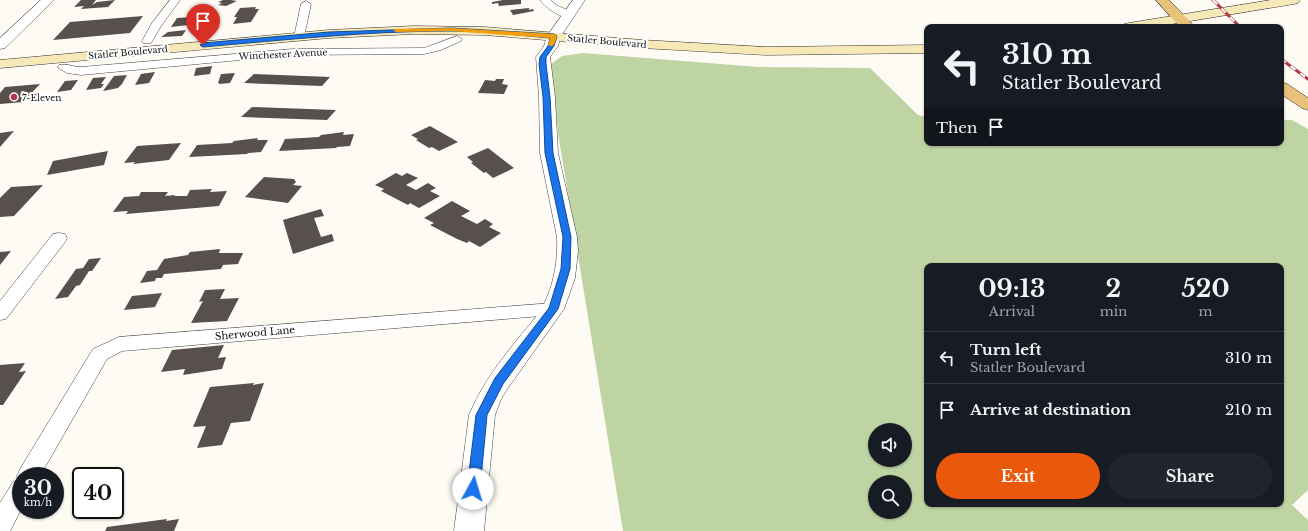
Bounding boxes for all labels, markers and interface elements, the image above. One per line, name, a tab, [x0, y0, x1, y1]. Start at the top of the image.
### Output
pin	[186, 4, 220, 45]
icon: arrive	[192, 10, 214, 32]
street label: Statler Boulevard	[567, 32, 647, 50]
text: 310 m	[1002, 37, 1092, 72]
icon: left	[936, 40, 988, 92]
street label: Statler Boulevard	[88, 43, 168, 61]
street label: Winchester Avenue	[237, 46, 328, 62]
text: Statler Boulevard	[1002, 72, 1161, 94]
marker: 7-Eleven	[9, 92, 19, 102]
place label: 7-Eleven	[22, 92, 62, 103]
icon: arrive	[985, 116, 1007, 138]
text: Then	[936, 118, 977, 137]
text: 09:13	[978, 274, 1045, 303]
text: 2	[1106, 274, 1121, 303]
text: 520	[1182, 274, 1230, 303]
text: Arrival	[989, 303, 1035, 320]
text: min	[1100, 303, 1127, 320]
text: m	[1199, 303, 1213, 320]
street label: Sherwood Lane	[214, 323, 296, 343]
text: Turn left	[970, 340, 1041, 359]
icon: left	[936, 347, 958, 369]
text: 310 m	[1225, 348, 1272, 367]
text: Statler Boulevard	[970, 359, 1085, 376]
icon: arrive	[936, 399, 958, 421]
text: Arrive at destination	[970, 400, 1131, 419]
text: 210 m	[1225, 400, 1272, 419]
map controls	[868, 423, 912, 519]
button: sound	[868, 423, 912, 467]
button: Exit	[936, 453, 1100, 499]
button: Share	[1108, 453, 1272, 499]
speed limit sign: 40	[72, 467, 124, 519]
position arrow	[452, 468, 494, 510]
button: search	[868, 475, 912, 519]
text: 30	[24, 476, 52, 500]
text: km/h	[24, 496, 52, 509]

